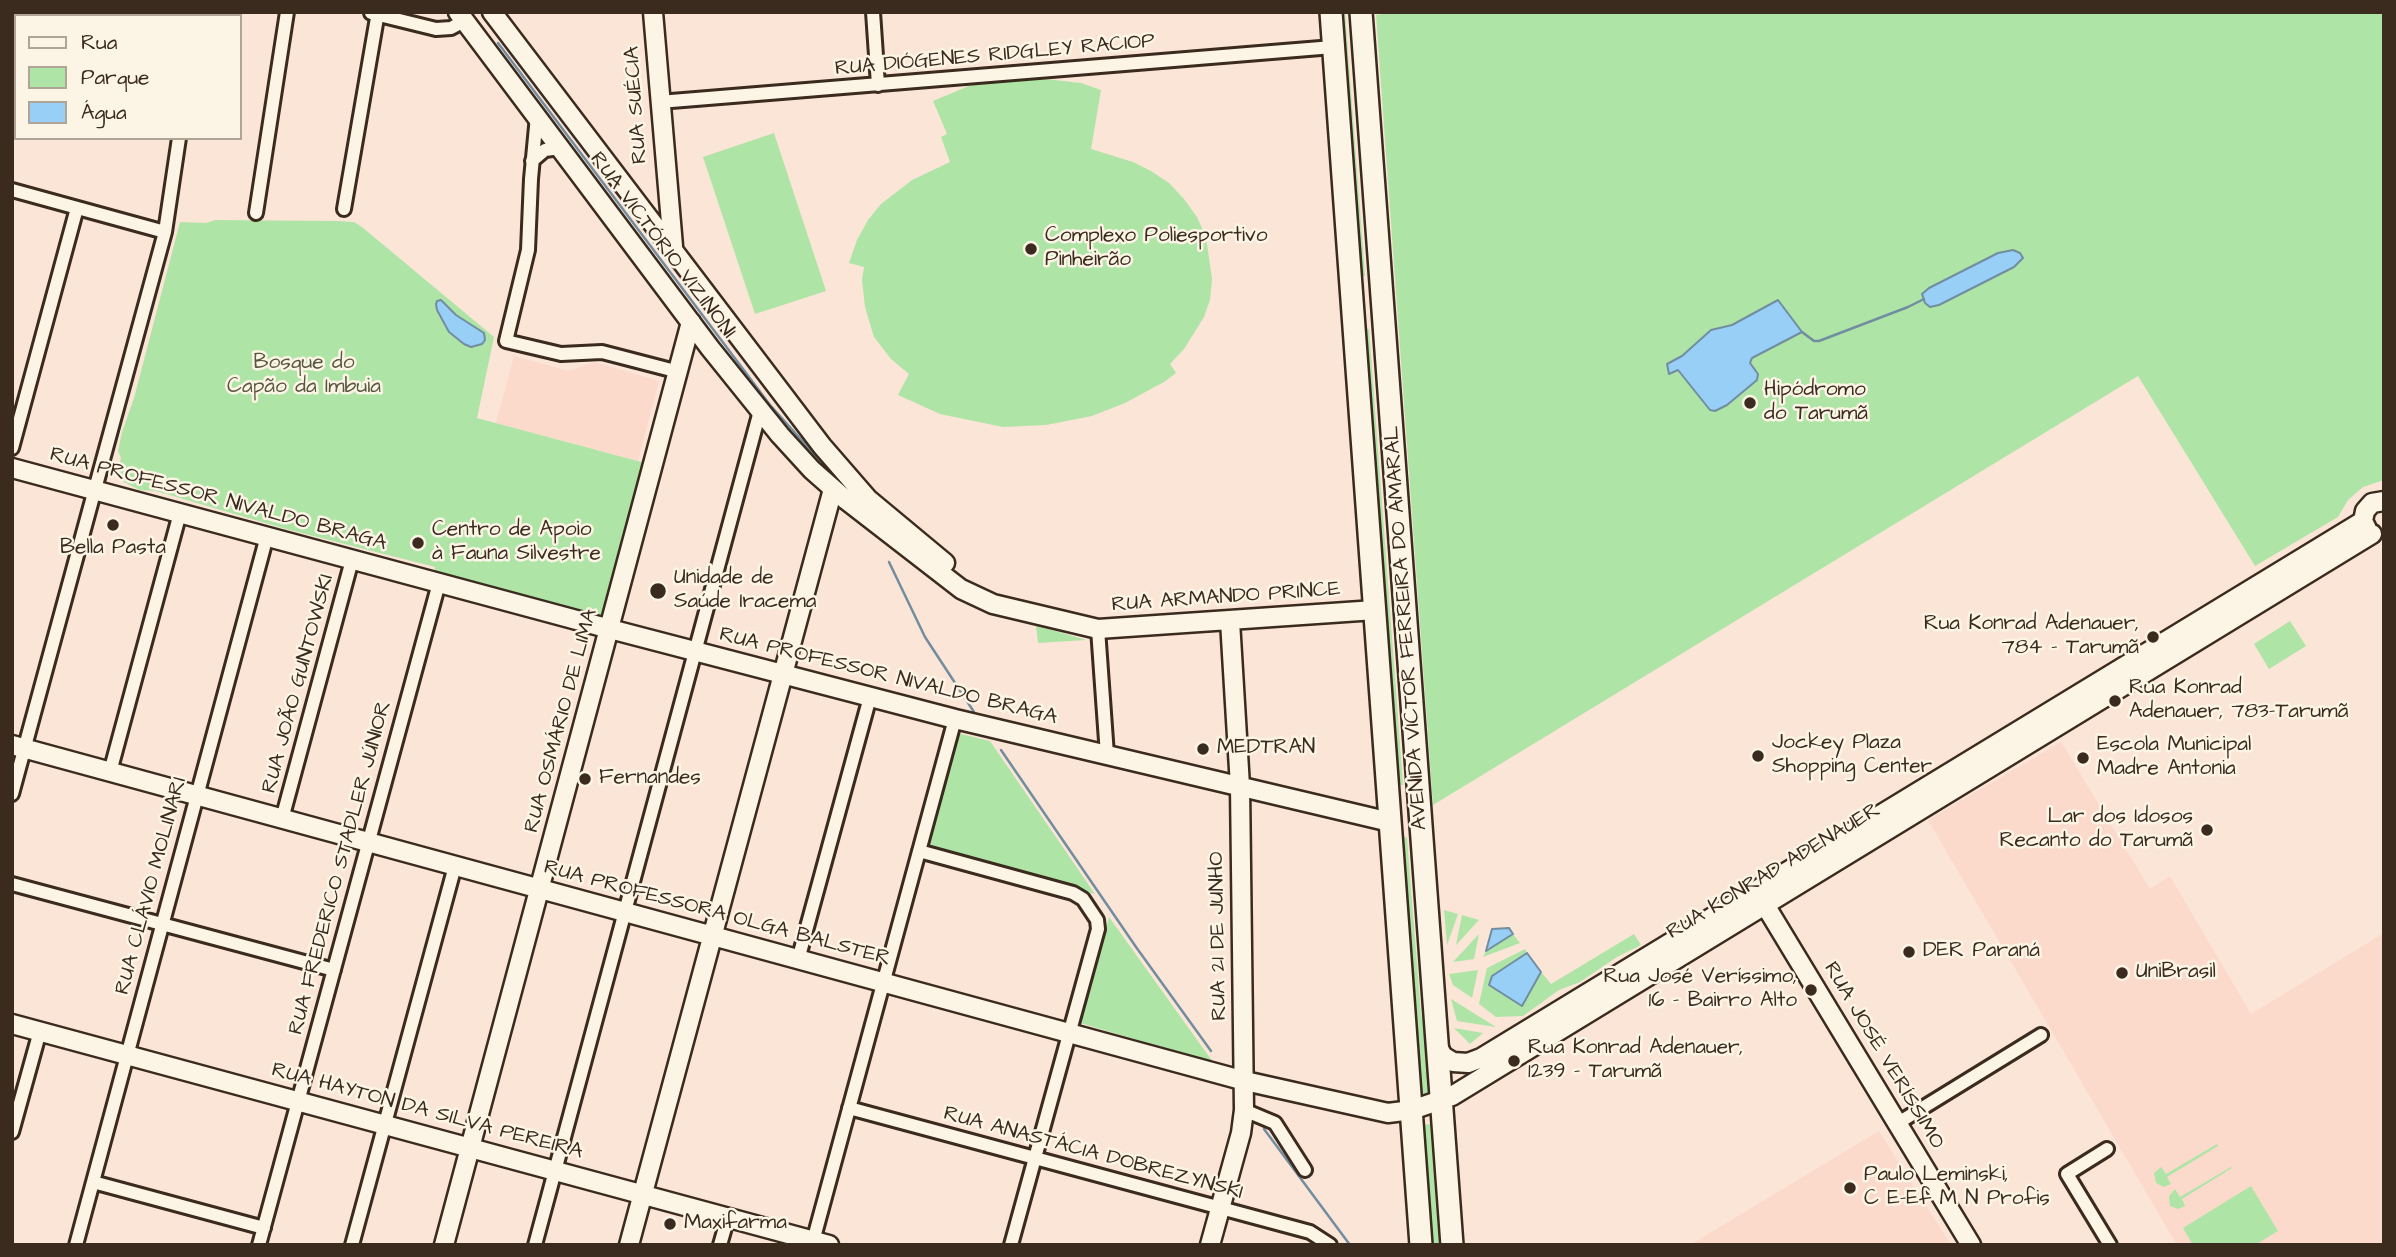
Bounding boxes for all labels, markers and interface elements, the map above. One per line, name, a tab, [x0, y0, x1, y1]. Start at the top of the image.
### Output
legend	[14, 14, 242, 140]
text: Rua	[81, 28, 117, 57]
street label: RUA DIÓGENES RIDGLEY RACIOP	[834, 29, 1156, 83]
street label: RUA SUÉCIA	[620, 45, 654, 165]
text: Parque	[81, 63, 149, 92]
text: Água	[81, 98, 127, 127]
street label: RUA VICTÓRIO VIZINONI	[584, 148, 740, 344]
place label: Complexo Poliesportivo Pinheirão	[1045, 224, 1268, 274]
marker: Complexo Poliesportivo Pinheirão	[1023, 241, 1039, 257]
park label: Bosque do Capão da Imbuia	[227, 351, 381, 401]
place label: Hipódromo do Tarumã	[1764, 378, 1868, 428]
marker: Hipódromo do Tarumã	[1742, 395, 1758, 411]
street label: AVENIDA VICTOR FERREIRA DO AMARAL	[1380, 425, 1434, 831]
street label: RUA PROFESSOR NIVALDO BRAGA	[47, 443, 389, 557]
marker: Bella Pasta	[105, 517, 121, 533]
place label: Centro de Apoio à Fauna Silvestre	[432, 518, 601, 568]
marker: Centro de Apoio à Fauna Silvestre	[410, 535, 426, 551]
place label: Bella Pasta	[60, 536, 166, 562]
place label: Unidade de Saúde Iracema	[674, 566, 817, 616]
street label: RUA JOÃO GUNTOWSKI	[258, 572, 340, 796]
street label: RUA ARMANDO PRINCE	[1111, 577, 1341, 619]
marker: Unidade de Saúde Iracema	[648, 581, 668, 601]
street label: RUA OSMÁRIO DE LIMA	[520, 606, 604, 836]
place label: Rua Konrad Adenauer, 784 - Tarumã	[1924, 612, 2139, 662]
street label: RUA PROFESSOR NIVALDO BRAGA	[716, 623, 1060, 731]
marker: Rua Konrad Adenauer, 784 - Tarumã	[2145, 629, 2161, 645]
place label: Rua Konrad Adenauer, 783-Tarumã	[2129, 676, 2348, 726]
marker: Rua Konrad Adenauer, 783-Tarumã	[2107, 693, 2123, 709]
street label: RUA FREDERICO STADLER JÚNIOR	[284, 698, 398, 1038]
place label: Jockey Plaza Shopping Center	[1772, 731, 1932, 781]
place label: Escola Municipal Madre Antonia	[2097, 733, 2251, 783]
place label: MEDTRAN	[1217, 736, 1315, 762]
marker: MEDTRAN	[1195, 741, 1211, 757]
marker: Jockey Plaza Shopping Center	[1750, 748, 1766, 764]
marker: Escola Municipal Madre Antonia	[2075, 750, 2091, 766]
place label: Fernandes	[599, 766, 701, 792]
marker: Fernandes	[577, 771, 593, 787]
street label: RUA CLÁVIO MOLINARI	[111, 774, 193, 998]
street label: RUA KONRAD ADENAUER	[1663, 798, 1885, 946]
place label: Lar dos Idosos Recanto do Tarumã	[1999, 805, 2193, 855]
marker: Lar dos Idosos Recanto do Tarumã	[2199, 822, 2215, 838]
street label: RUA 21 DE JUNHO	[1205, 851, 1233, 1021]
street label: RUA PROFESSORA OLGA BALSTER	[541, 856, 893, 972]
place label: DER Paraná	[1923, 939, 2040, 965]
marker: DER Paraná	[1901, 944, 1917, 960]
street label: RUA JOSÉ VERÍSSIMO	[1817, 958, 1949, 1154]
place label: UniBrasil	[2136, 960, 2216, 986]
place label: Rua José Veríssimo, 16 - Bairro Alto	[1604, 965, 1797, 1015]
marker: UniBrasil	[2114, 965, 2130, 981]
marker: Rua José Veríssimo, 16 - Bairro Alto	[1803, 982, 1819, 998]
place label: Rua Konrad Adenauer, 1239 - Tarumã	[1528, 1036, 1743, 1086]
marker: Rua Konrad Adenauer, 1239 - Tarumã	[1506, 1053, 1522, 1069]
street label: RUA HAYTON DA SILVA PEREIRA	[269, 1058, 585, 1166]
street label: RUA ANASTÁCIA DOBREZYNSKI	[941, 1102, 1245, 1206]
place label: Paulo Leminski, C E-Ef M N Profis	[1864, 1163, 2050, 1213]
marker: Paulo Leminski, C E-Ef M N Profis	[1842, 1180, 1858, 1196]
place label: Maxifarma	[684, 1211, 787, 1237]
marker: Maxifarma	[662, 1216, 678, 1232]

